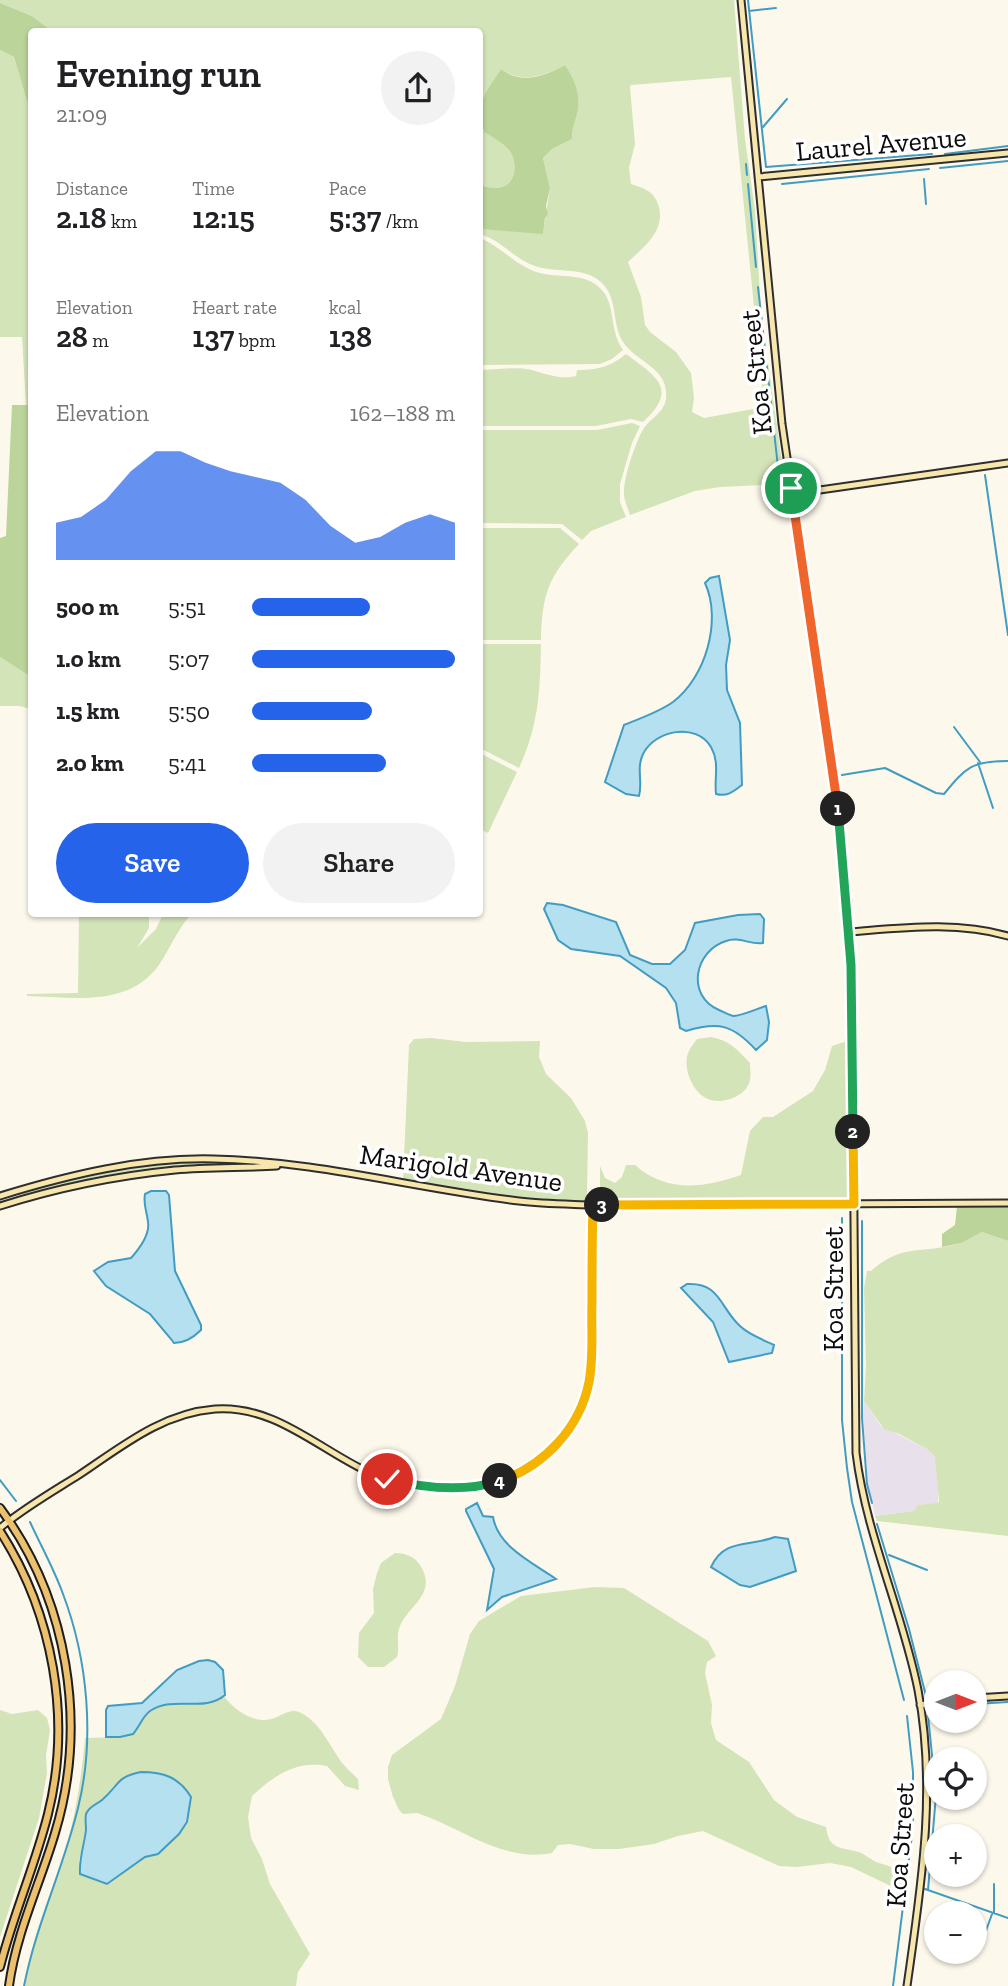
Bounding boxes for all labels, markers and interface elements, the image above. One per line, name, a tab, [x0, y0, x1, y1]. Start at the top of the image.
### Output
text: Evening run	[56, 51, 261, 97]
button: share	[381, 51, 455, 125]
text: 21:09	[56, 100, 107, 128]
street label: Laurel Avenue	[794, 120, 968, 168]
text: Distance	[56, 177, 128, 200]
text: Time	[192, 177, 235, 200]
text: Pace	[329, 177, 366, 200]
text: 2.18	[56, 200, 107, 236]
text: 12:15	[192, 200, 255, 236]
text: 5:37	[329, 200, 381, 236]
text: km	[107, 210, 137, 233]
text: /km	[381, 210, 418, 233]
text: Elevation	[56, 296, 133, 319]
text: Heart rate	[192, 296, 277, 319]
text: kcal	[329, 296, 361, 319]
street label: Koa Street	[733, 307, 779, 436]
text: 28	[56, 319, 88, 355]
text: 137	[192, 319, 234, 355]
text: 138	[329, 319, 372, 355]
text: m	[88, 329, 109, 352]
text: bpm	[234, 329, 276, 352]
text: Elevation	[56, 399, 149, 427]
text: 162–188 m	[350, 399, 455, 427]
pin	[761, 458, 821, 518]
icon: arrive	[772, 469, 810, 507]
text: 500 m	[56, 593, 119, 621]
text: 5:51	[168, 593, 206, 621]
text: 1.0 km	[56, 645, 121, 673]
text: 5:07	[168, 645, 209, 673]
text: 1.5 km	[56, 697, 120, 725]
text: 5:50	[168, 697, 210, 725]
text: 2.0 km	[56, 749, 124, 777]
text: 5:41	[168, 749, 206, 777]
pin: 1	[820, 792, 856, 826]
text: 1	[834, 797, 841, 820]
button: Save	[56, 823, 249, 903]
button: Share	[263, 823, 455, 903]
pin: 2	[836, 1114, 870, 1150]
text: 2	[847, 1120, 858, 1143]
street label: Marigold Avenue	[358, 1137, 564, 1199]
pin: 3	[584, 1188, 620, 1222]
text: 3	[596, 1193, 607, 1216]
street label: Koa Street	[817, 1226, 850, 1352]
pin	[357, 1449, 417, 1509]
icon: check	[368, 1460, 406, 1498]
pin: 4	[482, 1464, 518, 1498]
text: 4	[494, 1469, 505, 1492]
north arrow	[924, 1670, 987, 1732]
map controls	[924, 1670, 987, 1964]
button: locate	[924, 1747, 987, 1810]
street label: Koa Street	[879, 1781, 921, 1909]
button: +	[924, 1824, 987, 1887]
button: −	[924, 1901, 987, 1964]

